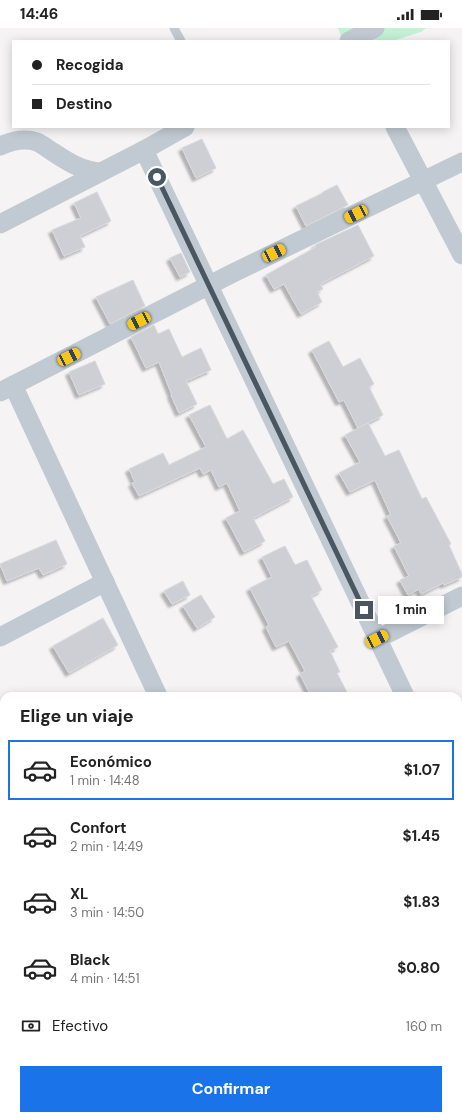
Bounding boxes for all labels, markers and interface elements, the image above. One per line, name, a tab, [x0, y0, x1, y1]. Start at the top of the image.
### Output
text: 14:46	[20, 4, 58, 24]
text: Recogida	[56, 55, 123, 75]
text: Destino	[56, 94, 112, 114]
route start	[148, 168, 166, 186]
car	[343, 203, 369, 225]
car	[261, 242, 287, 264]
car	[126, 310, 152, 332]
car	[56, 346, 82, 368]
callout: 1 min	[378, 596, 444, 624]
route end	[355, 601, 373, 619]
text: 1 min	[395, 601, 427, 618]
car	[364, 628, 390, 650]
text: Elige un viaje	[20, 704, 134, 728]
icon: car	[22, 752, 58, 788]
text: Económico	[70, 752, 152, 772]
text: $1.07	[404, 760, 440, 780]
text: 1 min · 14:48	[70, 772, 140, 789]
icon: car	[22, 818, 58, 854]
text: Confort	[70, 818, 127, 838]
text: $1.45	[403, 826, 440, 846]
text: 2 min · 14:49	[70, 838, 143, 855]
icon: car	[22, 884, 58, 920]
text: XL	[70, 884, 88, 904]
text: $1.83	[403, 892, 440, 912]
text: 3 min · 14:50	[70, 904, 144, 921]
icon: car	[22, 950, 58, 986]
text: Black	[70, 950, 110, 970]
text: $0.80	[397, 958, 440, 978]
text: 4 min · 14:51	[70, 970, 140, 987]
icon: cash	[20, 1015, 42, 1037]
text: Efectivo	[52, 1016, 108, 1036]
text: 160 m	[406, 1018, 442, 1035]
button: Confirmar	[20, 1066, 442, 1112]

